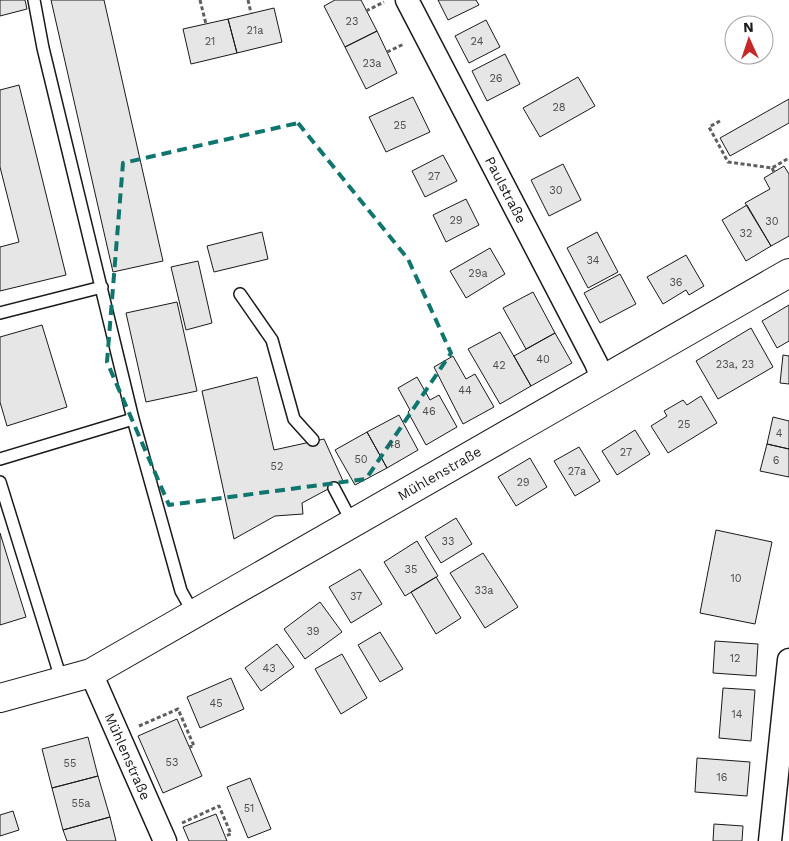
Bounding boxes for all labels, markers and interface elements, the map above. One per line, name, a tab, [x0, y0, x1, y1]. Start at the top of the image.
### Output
house number: 23	[346, 15, 358, 28]
north arrow	[724, 15, 774, 65]
text: N	[743, 19, 754, 35]
house number: 21a	[247, 24, 263, 37]
house number: 21	[205, 35, 215, 48]
house number: 24	[471, 35, 484, 48]
house number: 23a	[362, 57, 382, 70]
house number: 26	[489, 72, 503, 85]
house number: 28	[552, 101, 566, 114]
house number: 25	[394, 119, 406, 132]
street label: Paulstraße	[482, 154, 530, 226]
house number: 27	[428, 170, 440, 183]
house number: 30	[549, 184, 563, 197]
house number: 29	[449, 214, 463, 227]
house number: 30	[765, 215, 779, 228]
house number: 32	[740, 227, 752, 240]
house number: 34	[586, 254, 600, 267]
house number: 29a	[468, 267, 488, 280]
house number: 36	[669, 276, 683, 289]
house number: 40	[536, 353, 550, 366]
house number: 23a, 23	[716, 358, 754, 371]
house number: 42	[492, 359, 506, 372]
house number: 44	[458, 384, 472, 397]
house number: 46	[422, 405, 436, 418]
house number: 25	[678, 418, 690, 431]
house number: 4	[776, 427, 783, 440]
house number: 48	[387, 438, 401, 451]
street label: Mühlenstraße	[395, 443, 484, 504]
house number: 27	[620, 446, 632, 459]
house number: 50	[354, 453, 368, 466]
house number: 6	[773, 454, 780, 467]
house number: 52	[271, 460, 283, 473]
house number: 27a	[568, 465, 586, 478]
house number: 29	[516, 476, 530, 489]
house number: 33	[442, 535, 454, 548]
house number: 35	[405, 563, 417, 576]
house number: 10	[730, 572, 742, 585]
house number: 33a	[474, 584, 494, 597]
house number: 37	[350, 590, 362, 603]
house number: 39	[306, 625, 320, 638]
house number: 12	[730, 652, 740, 665]
house number: 43	[262, 662, 276, 675]
house number: 45	[209, 697, 223, 710]
house number: 14	[731, 708, 743, 721]
street label: Mühlenstraße	[101, 710, 154, 802]
house number: 53	[166, 756, 178, 769]
house number: 55	[64, 757, 76, 770]
house number: 16	[717, 771, 728, 784]
house number: 55a	[71, 797, 91, 810]
house number: 51	[244, 802, 254, 815]

